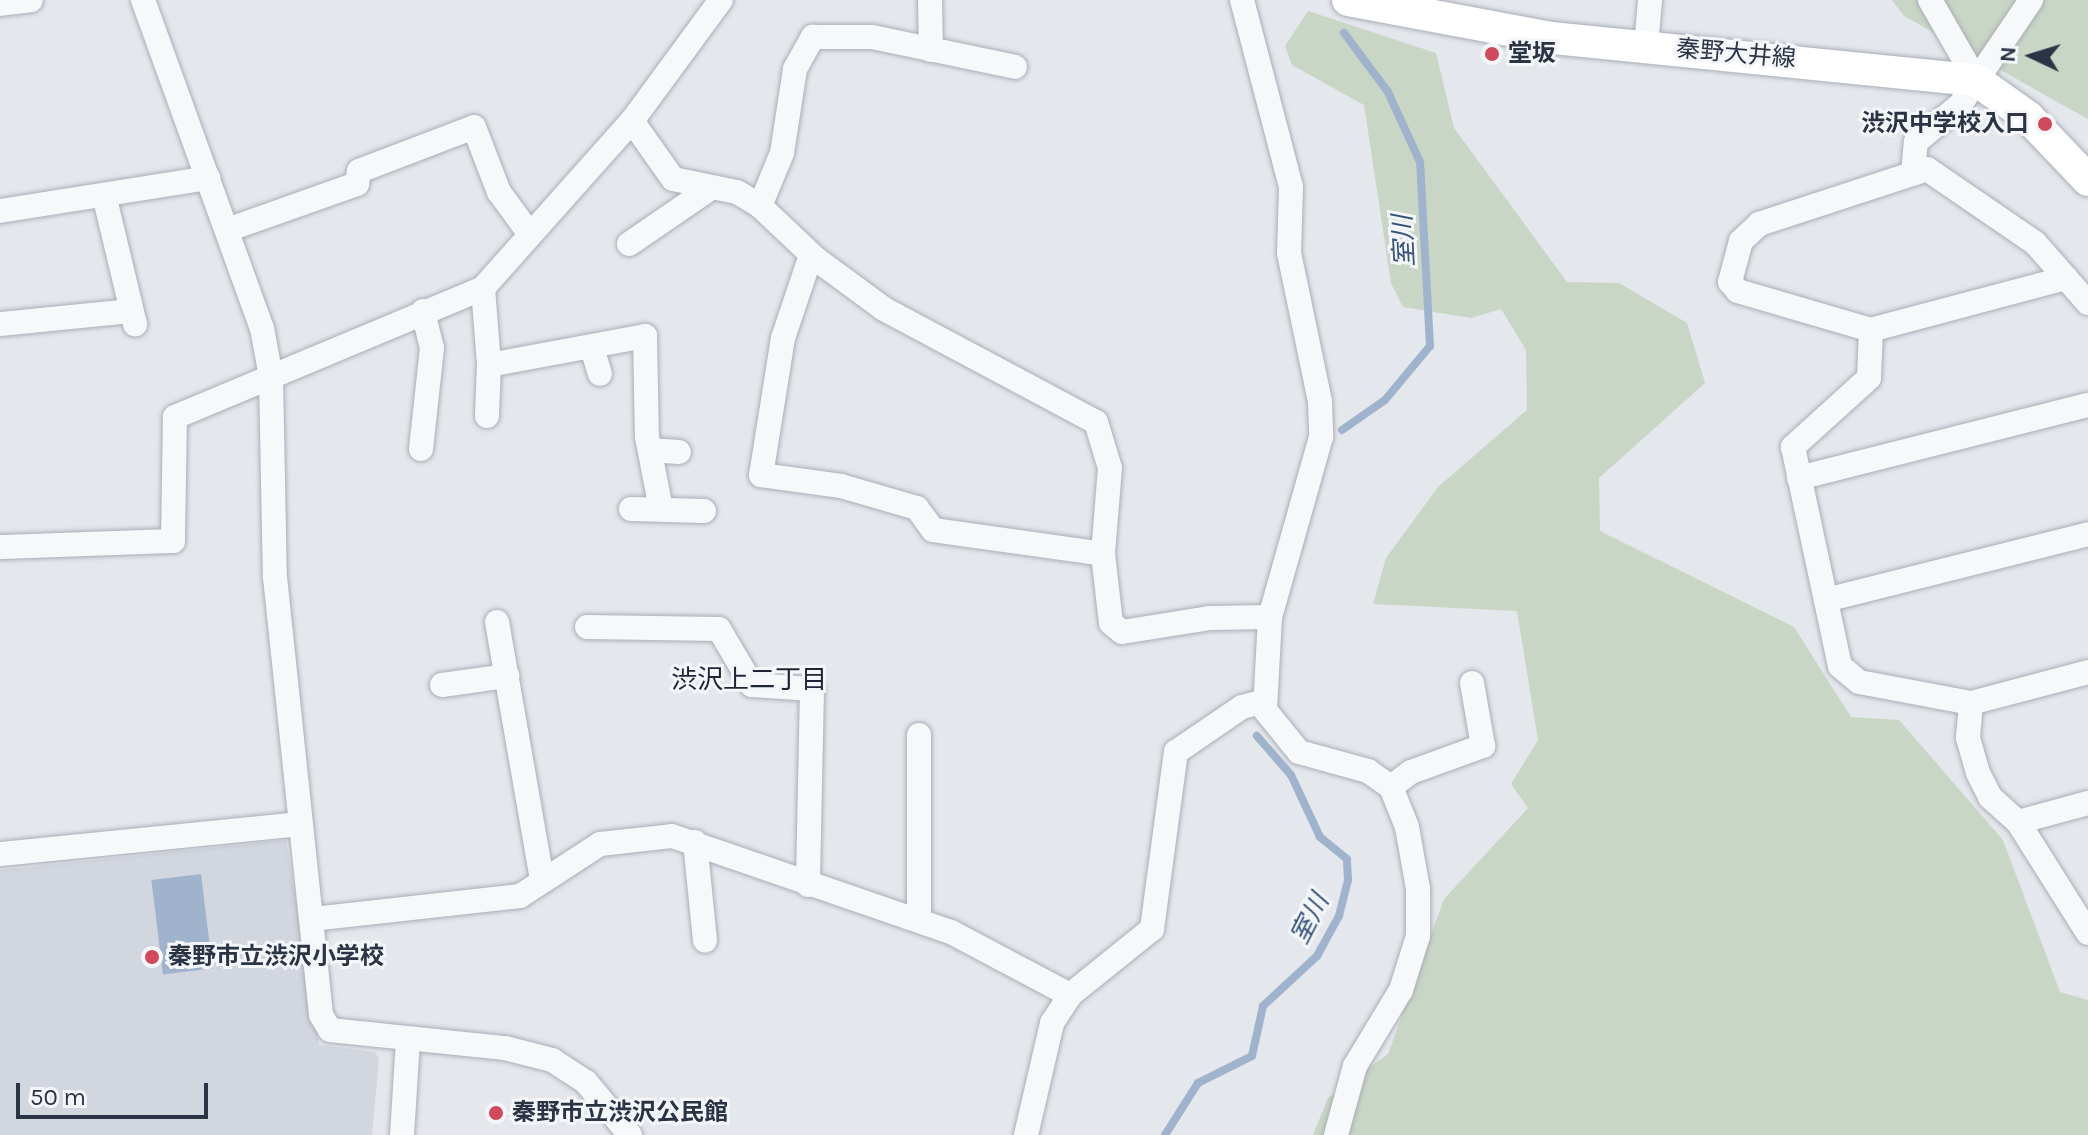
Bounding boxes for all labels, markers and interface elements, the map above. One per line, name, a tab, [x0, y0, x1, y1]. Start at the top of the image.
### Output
north arrow	[1992, 16, 2072, 96]
street label: 秦野大井線	[1675, 34, 1797, 74]
place label: 堂坂	[1508, 40, 1556, 68]
marker: 堂坂	[1483, 45, 1501, 63]
text: N	[1995, 46, 2022, 63]
place label: 渋沢中学校入口	[1861, 110, 2029, 138]
marker: 渋沢中学校入口	[2036, 115, 2054, 133]
water label: 室川	[1387, 214, 1421, 268]
district label: 渋沢上二丁目	[671, 664, 827, 696]
water label: 室川	[1284, 889, 1336, 949]
place label: 秦野市立渋沢小学校	[168, 943, 384, 971]
marker: 秦野市立渋沢小学校	[143, 948, 161, 966]
scale bar	[20, 1067, 212, 1117]
text: 50 m	[30, 1083, 86, 1111]
place label: 秦野市立渋沢公民館	[512, 1099, 728, 1127]
marker: 秦野市立渋沢公民館	[487, 1104, 505, 1122]

